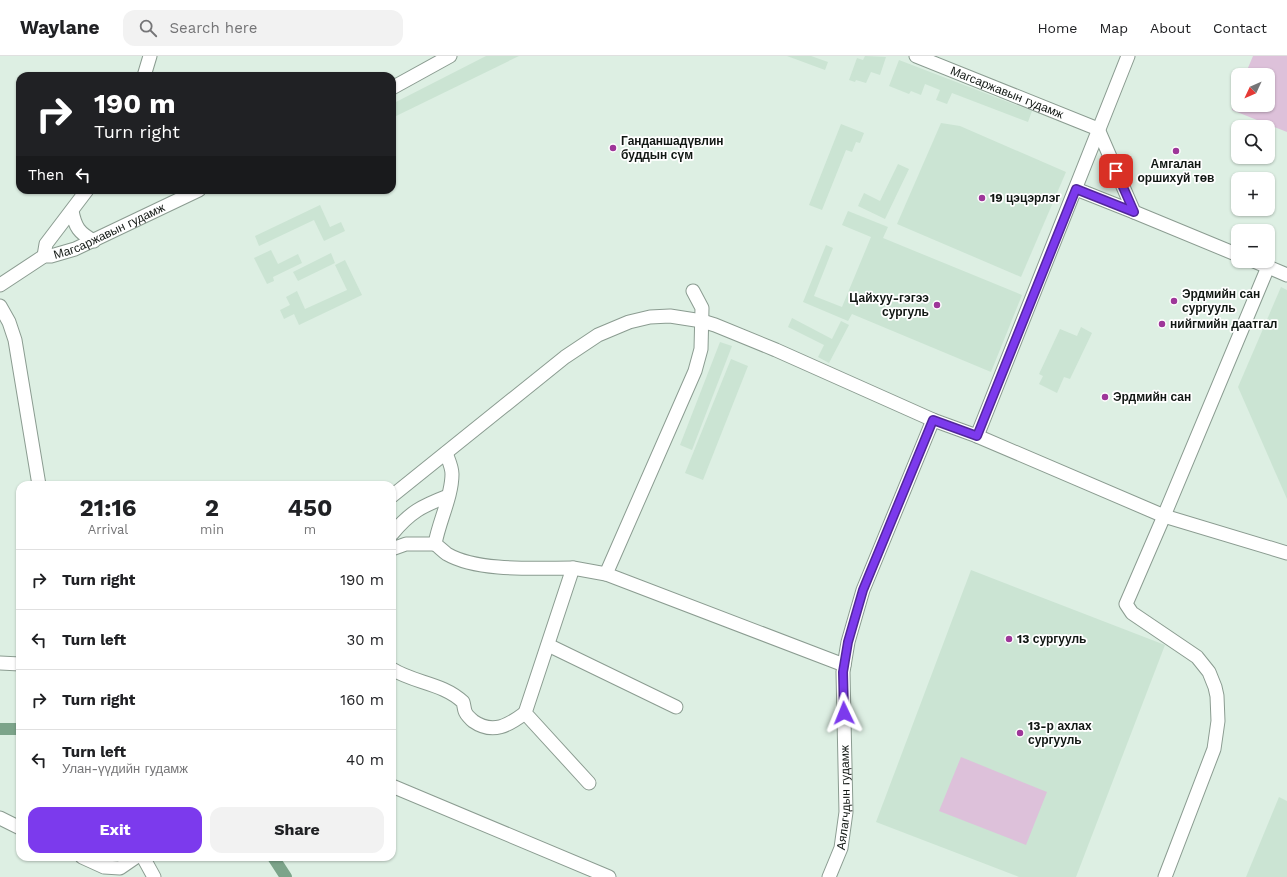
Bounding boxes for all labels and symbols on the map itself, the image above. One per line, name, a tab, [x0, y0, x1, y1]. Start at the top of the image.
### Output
street label: Магсаржавын гудамж	[948, 64, 1066, 121]
north arrow	[1231, 68, 1275, 112]
place label: Ганданшадүвлин буддын сүм	[621, 134, 724, 162]
marker: Ганданшадүвлин буддын сүм	[608, 143, 618, 153]
marker: Амгалан оршихуй төв	[1171, 146, 1181, 156]
pin	[1099, 154, 1133, 188]
place label: Амгалан оршихуй төв	[1138, 157, 1214, 185]
place label: 19 цэцэрлэг	[990, 191, 1060, 205]
marker: 19 цэцэрлэг	[977, 193, 987, 203]
street label: Магсаржавын гудамж	[52, 200, 167, 262]
place label: Эрдмийн сан сургууль	[1182, 287, 1260, 315]
place label: Цайхуу-гэгээ сургуль	[849, 291, 929, 319]
marker: Эрдмийн сан сургууль	[1169, 296, 1179, 306]
marker: Цайхуу-гэгээ сургуль	[932, 300, 942, 310]
place label: нийгмийн даатгал	[1170, 317, 1277, 331]
marker: нийгмийн даатгал	[1157, 319, 1167, 329]
place label: Эрдмийн сан	[1113, 390, 1191, 404]
marker: Эрдмийн сан	[1100, 392, 1110, 402]
place label: 13 сургууль	[1017, 632, 1086, 646]
marker: 13 сургууль	[1004, 634, 1014, 644]
position arrow	[823, 692, 865, 734]
place label: 13-р ахлах сургууль	[1028, 719, 1092, 747]
marker: 13-р ахлах сургууль	[1015, 728, 1025, 738]
street label: Аялагчдын гудамж	[834, 745, 853, 851]

